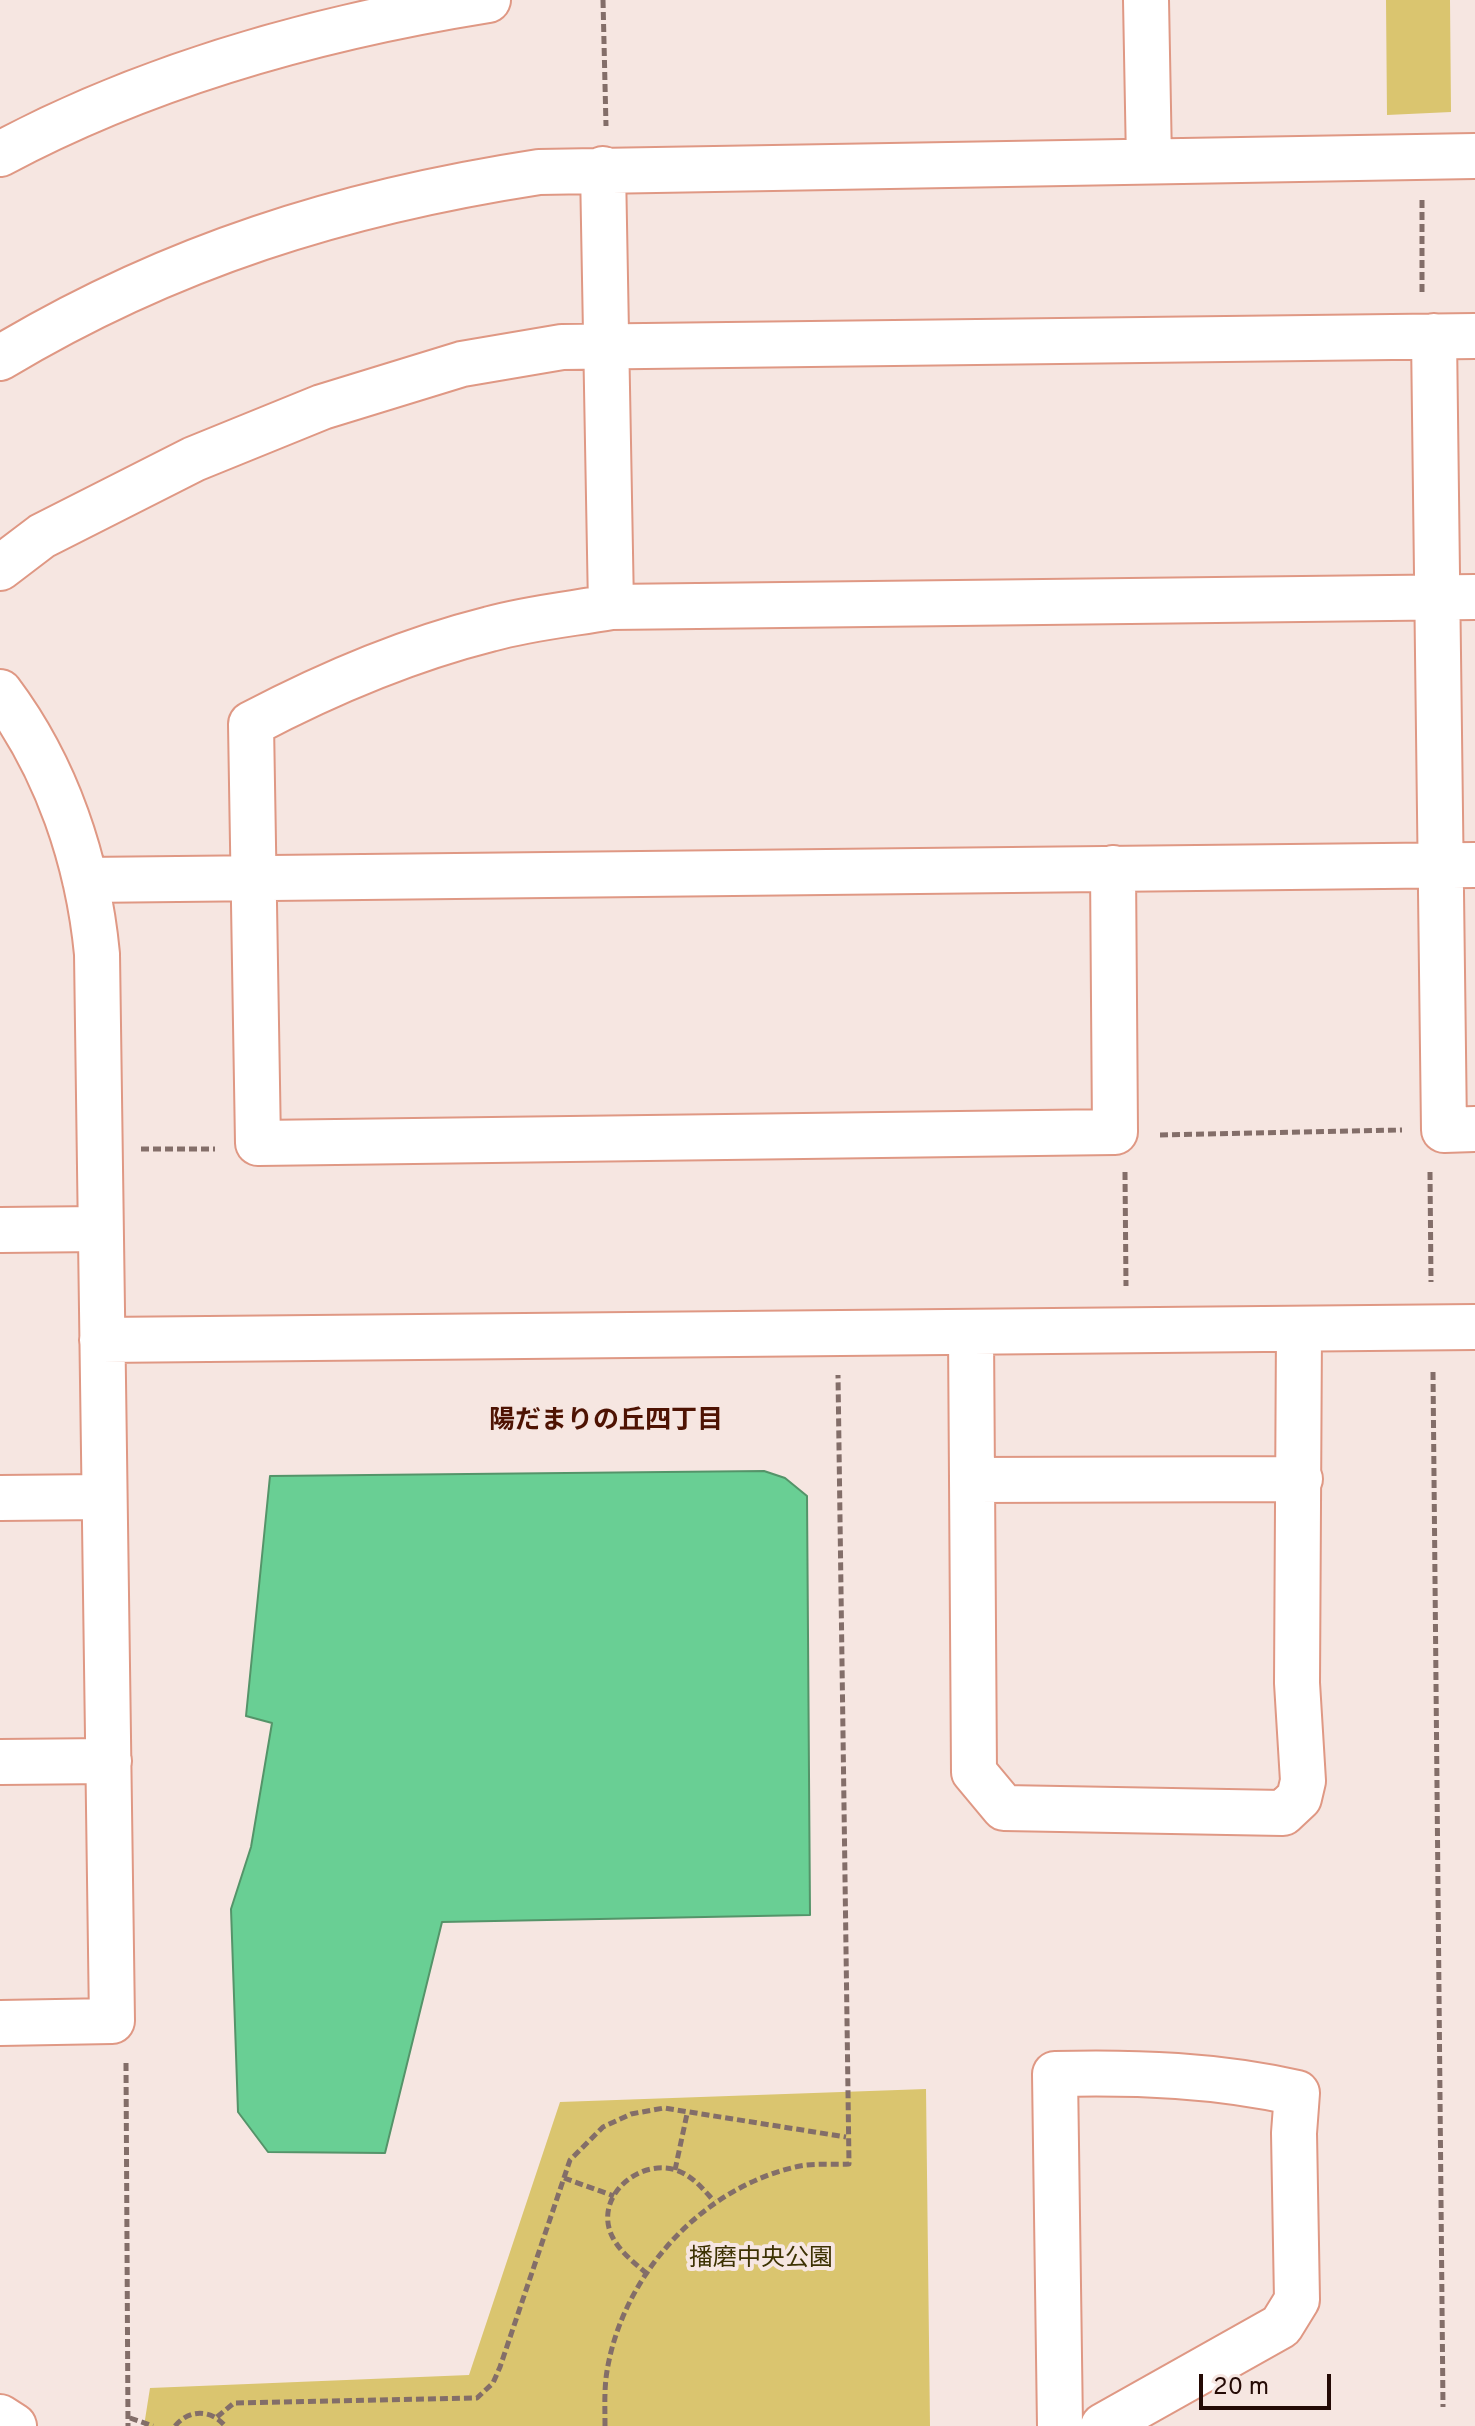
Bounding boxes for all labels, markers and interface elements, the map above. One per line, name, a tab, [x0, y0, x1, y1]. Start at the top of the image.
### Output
district label: 陽だまりの丘四丁目	[489, 1407, 723, 1439]
park label: 播磨中央公園	[689, 2246, 833, 2274]
scale bar	[1203, 2358, 1335, 2408]
text: 20 m	[1213, 2373, 1269, 2403]

